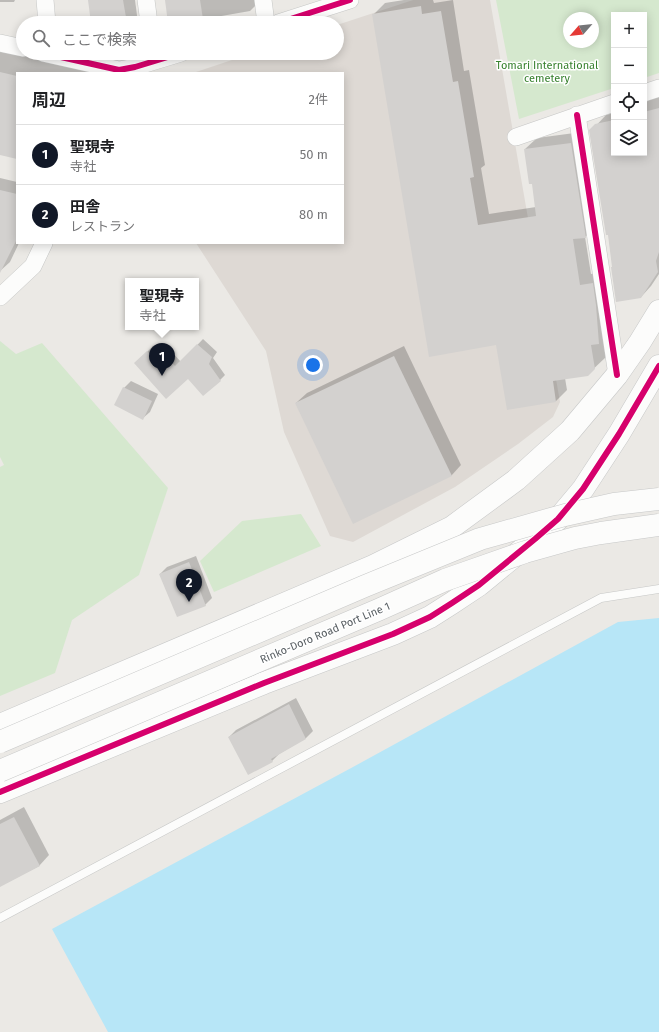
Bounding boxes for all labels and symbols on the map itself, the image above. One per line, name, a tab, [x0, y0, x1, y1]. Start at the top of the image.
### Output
north arrow	[563, 12, 599, 48]
park label: Tomari International cemetery	[496, 59, 598, 85]
pin: 1	[149, 343, 175, 376]
your location	[303, 355, 323, 375]
pin: 2	[176, 569, 202, 602]
street label: Rinko-Doro Road Port Line 1	[258, 600, 392, 666]

